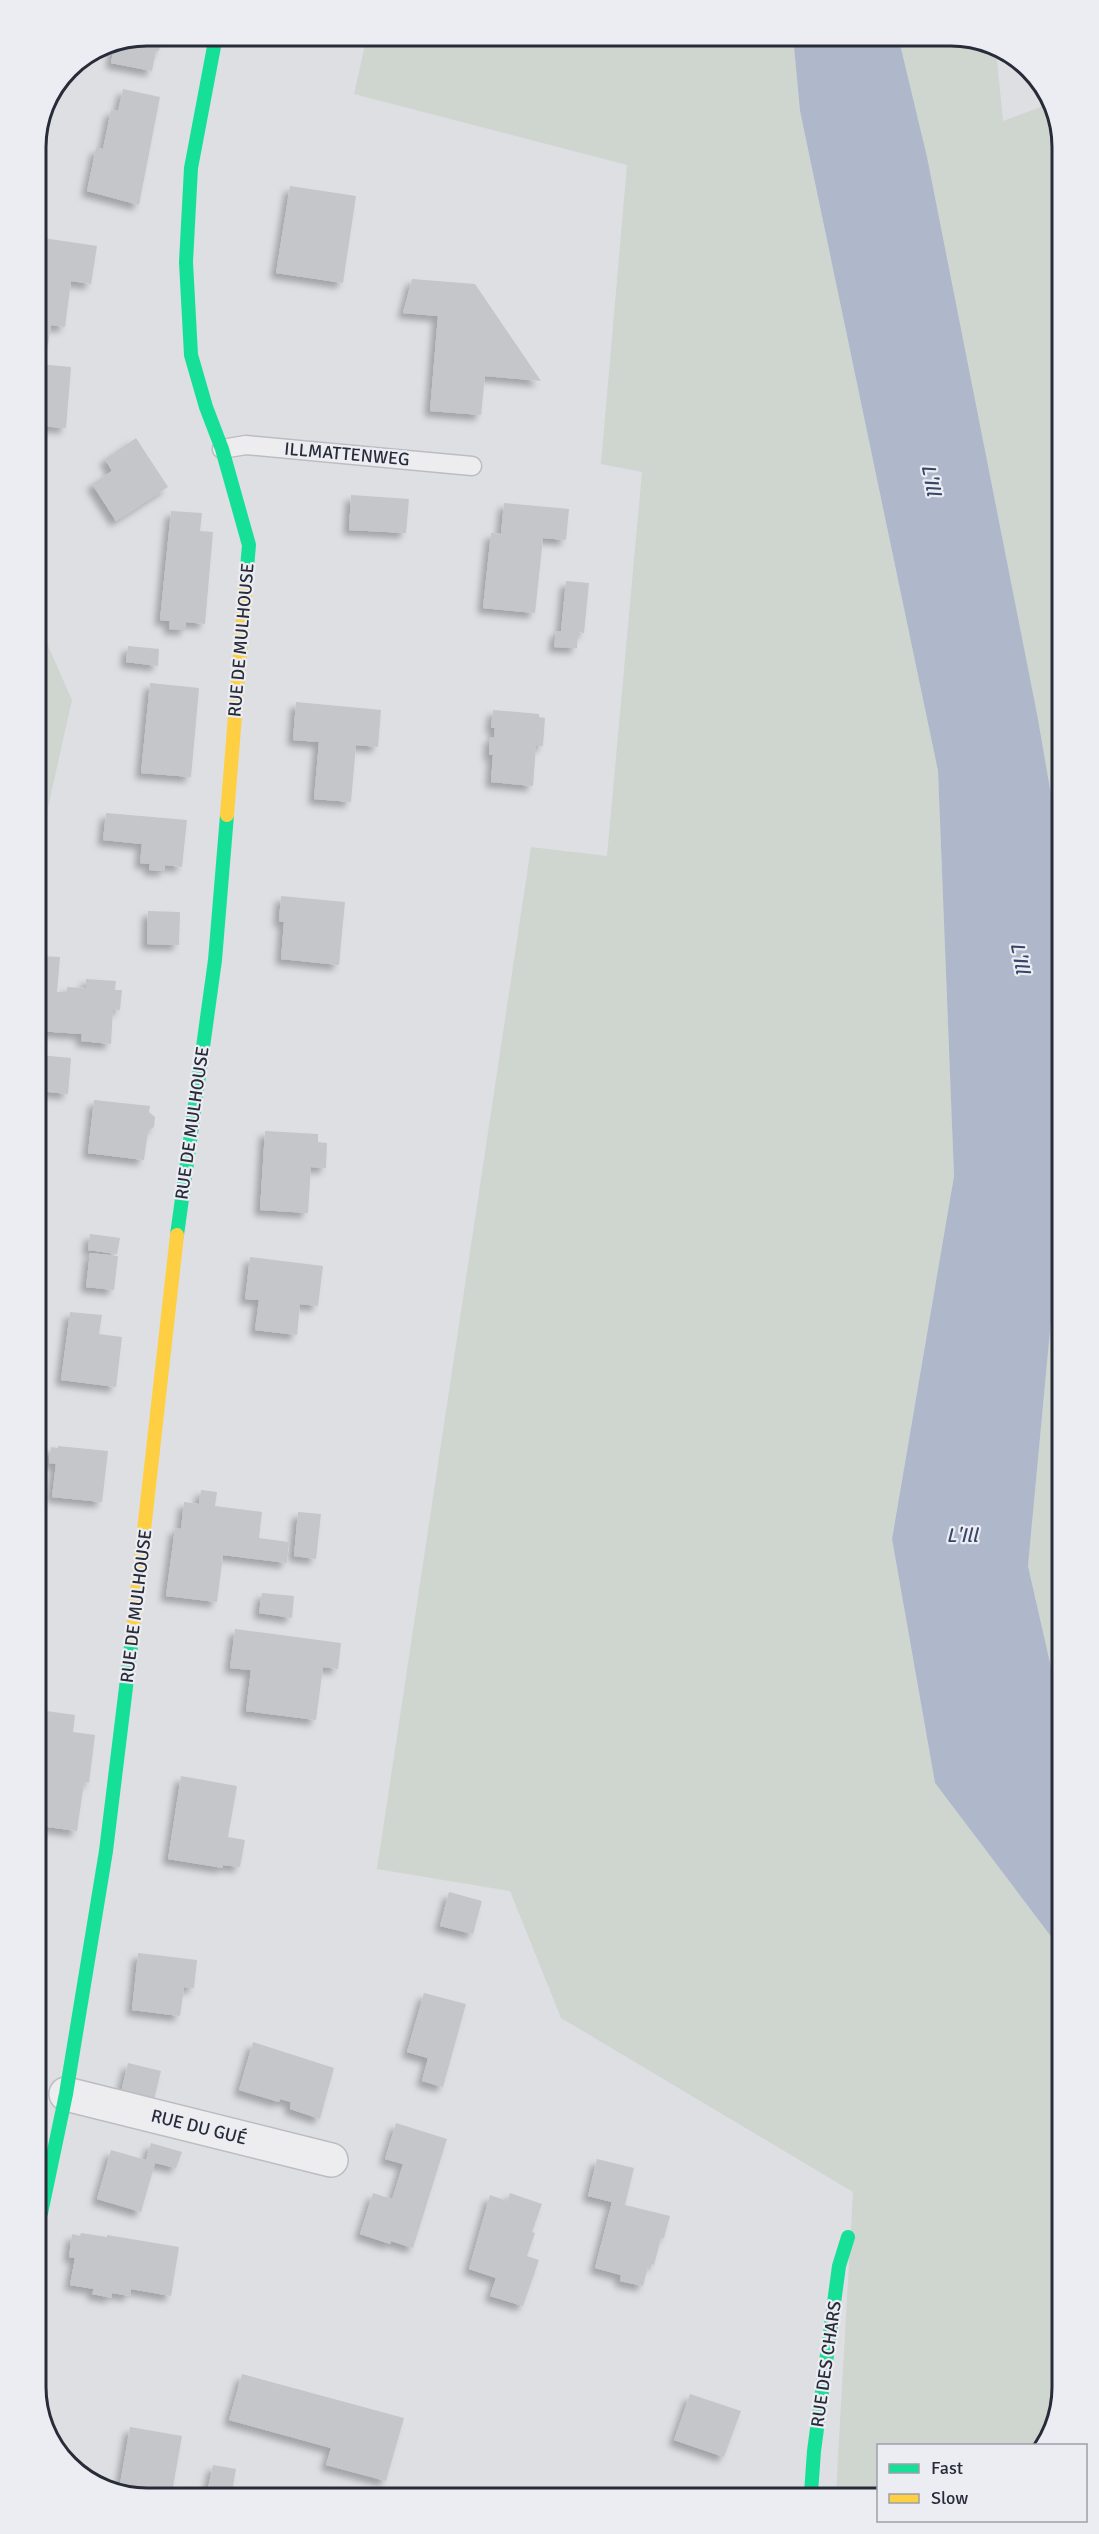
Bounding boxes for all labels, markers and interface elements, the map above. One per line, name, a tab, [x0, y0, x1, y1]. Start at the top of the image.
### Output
street label: ILLMATTENWEG	[283, 438, 411, 470]
water label: L'Ill	[916, 462, 947, 500]
street label: RUE DE MULHOUSE	[223, 562, 259, 718]
water label: L'Ill	[1005, 940, 1036, 978]
street label: RUE DE MULHOUSE	[170, 1045, 214, 1201]
water label: L'Ill	[946, 1523, 980, 1548]
street label: RUE DE MULHOUSE	[116, 1528, 156, 1684]
street label: RUE DU GUÉ	[149, 2104, 249, 2150]
street label: RUE DES CHARS	[806, 2299, 846, 2429]
legend	[877, 2444, 1087, 2522]
text: Fast	[931, 2457, 963, 2479]
text: Slow	[931, 2487, 968, 2509]

